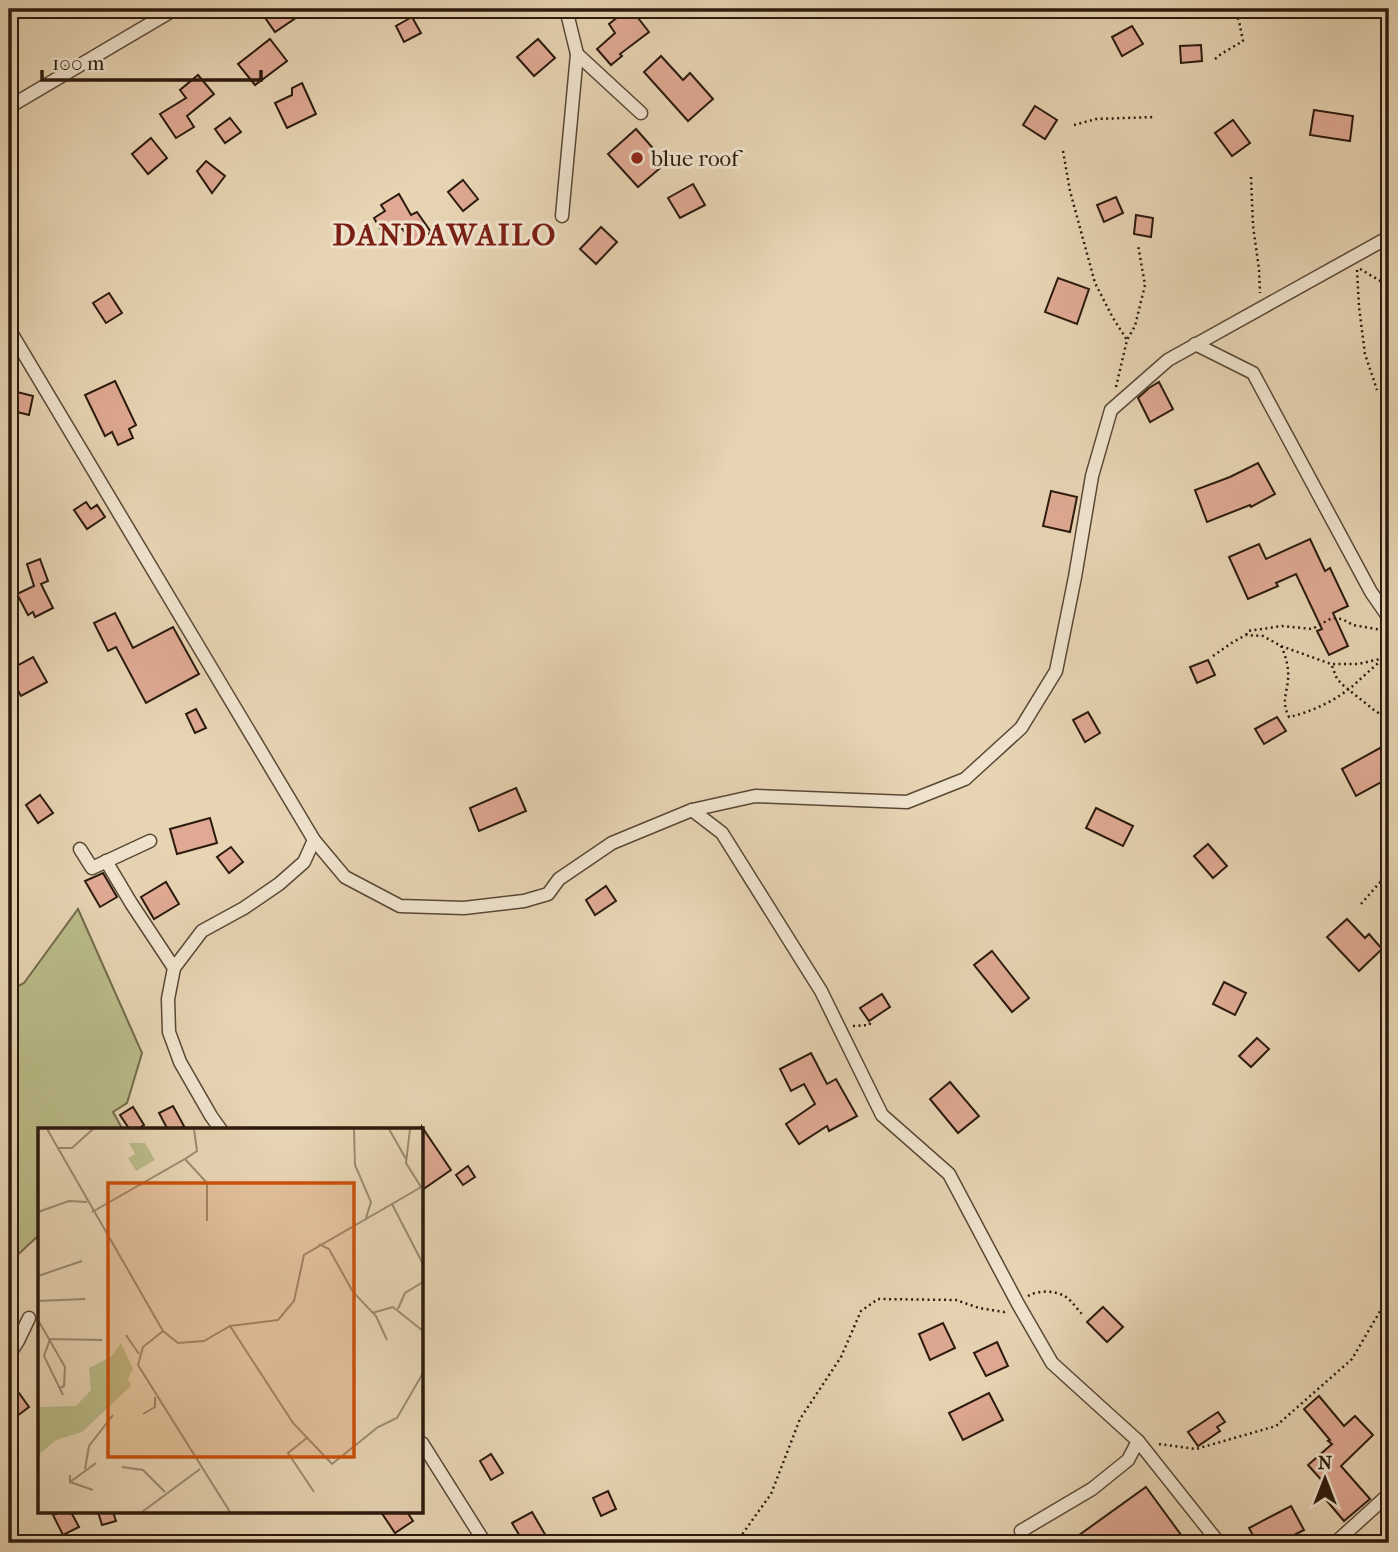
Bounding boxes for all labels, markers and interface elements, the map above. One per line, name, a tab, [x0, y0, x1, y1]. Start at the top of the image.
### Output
scale bar	[42, 38, 261, 82]
text: 100 m	[52, 51, 105, 75]
place label: blue roof	[650, 145, 743, 172]
marker: blue roof	[629, 150, 645, 166]
district label: DANDAWAILO	[333, 218, 557, 253]
inset map	[38, 1128, 424, 1514]
north arrow	[1290, 1444, 1360, 1514]
text: N	[1318, 1452, 1333, 1474]

